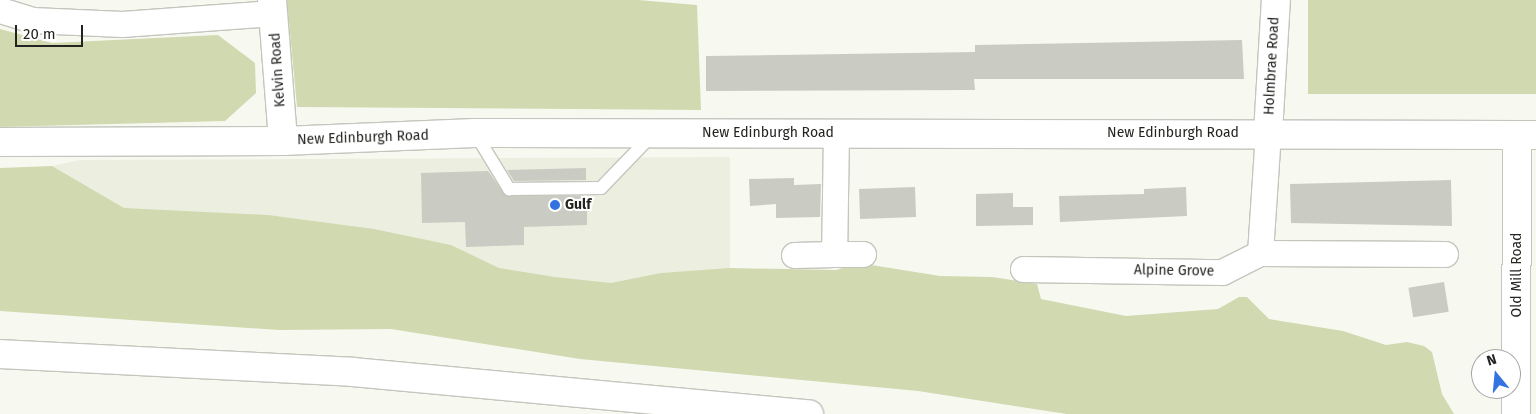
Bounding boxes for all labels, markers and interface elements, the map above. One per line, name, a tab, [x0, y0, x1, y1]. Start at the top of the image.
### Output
scale bar	[18, 15, 85, 47]
street label: Holmbrae Road	[1261, 16, 1283, 116]
text: 20 m	[23, 25, 56, 43]
street label: Kelvin Road	[267, 32, 289, 108]
street label: New Edinburgh Road	[702, 125, 834, 141]
street label: New Edinburgh Road	[1107, 125, 1239, 141]
street label: New Edinburgh Road	[297, 127, 429, 149]
place label: Gulf	[565, 197, 591, 213]
marker: Gulf	[549, 199, 561, 211]
street label: Old Mill Road	[1509, 233, 1525, 317]
street label: Alpine Grove	[1134, 262, 1214, 280]
north arrow	[1471, 349, 1521, 399]
text: N	[1485, 351, 1499, 370]

